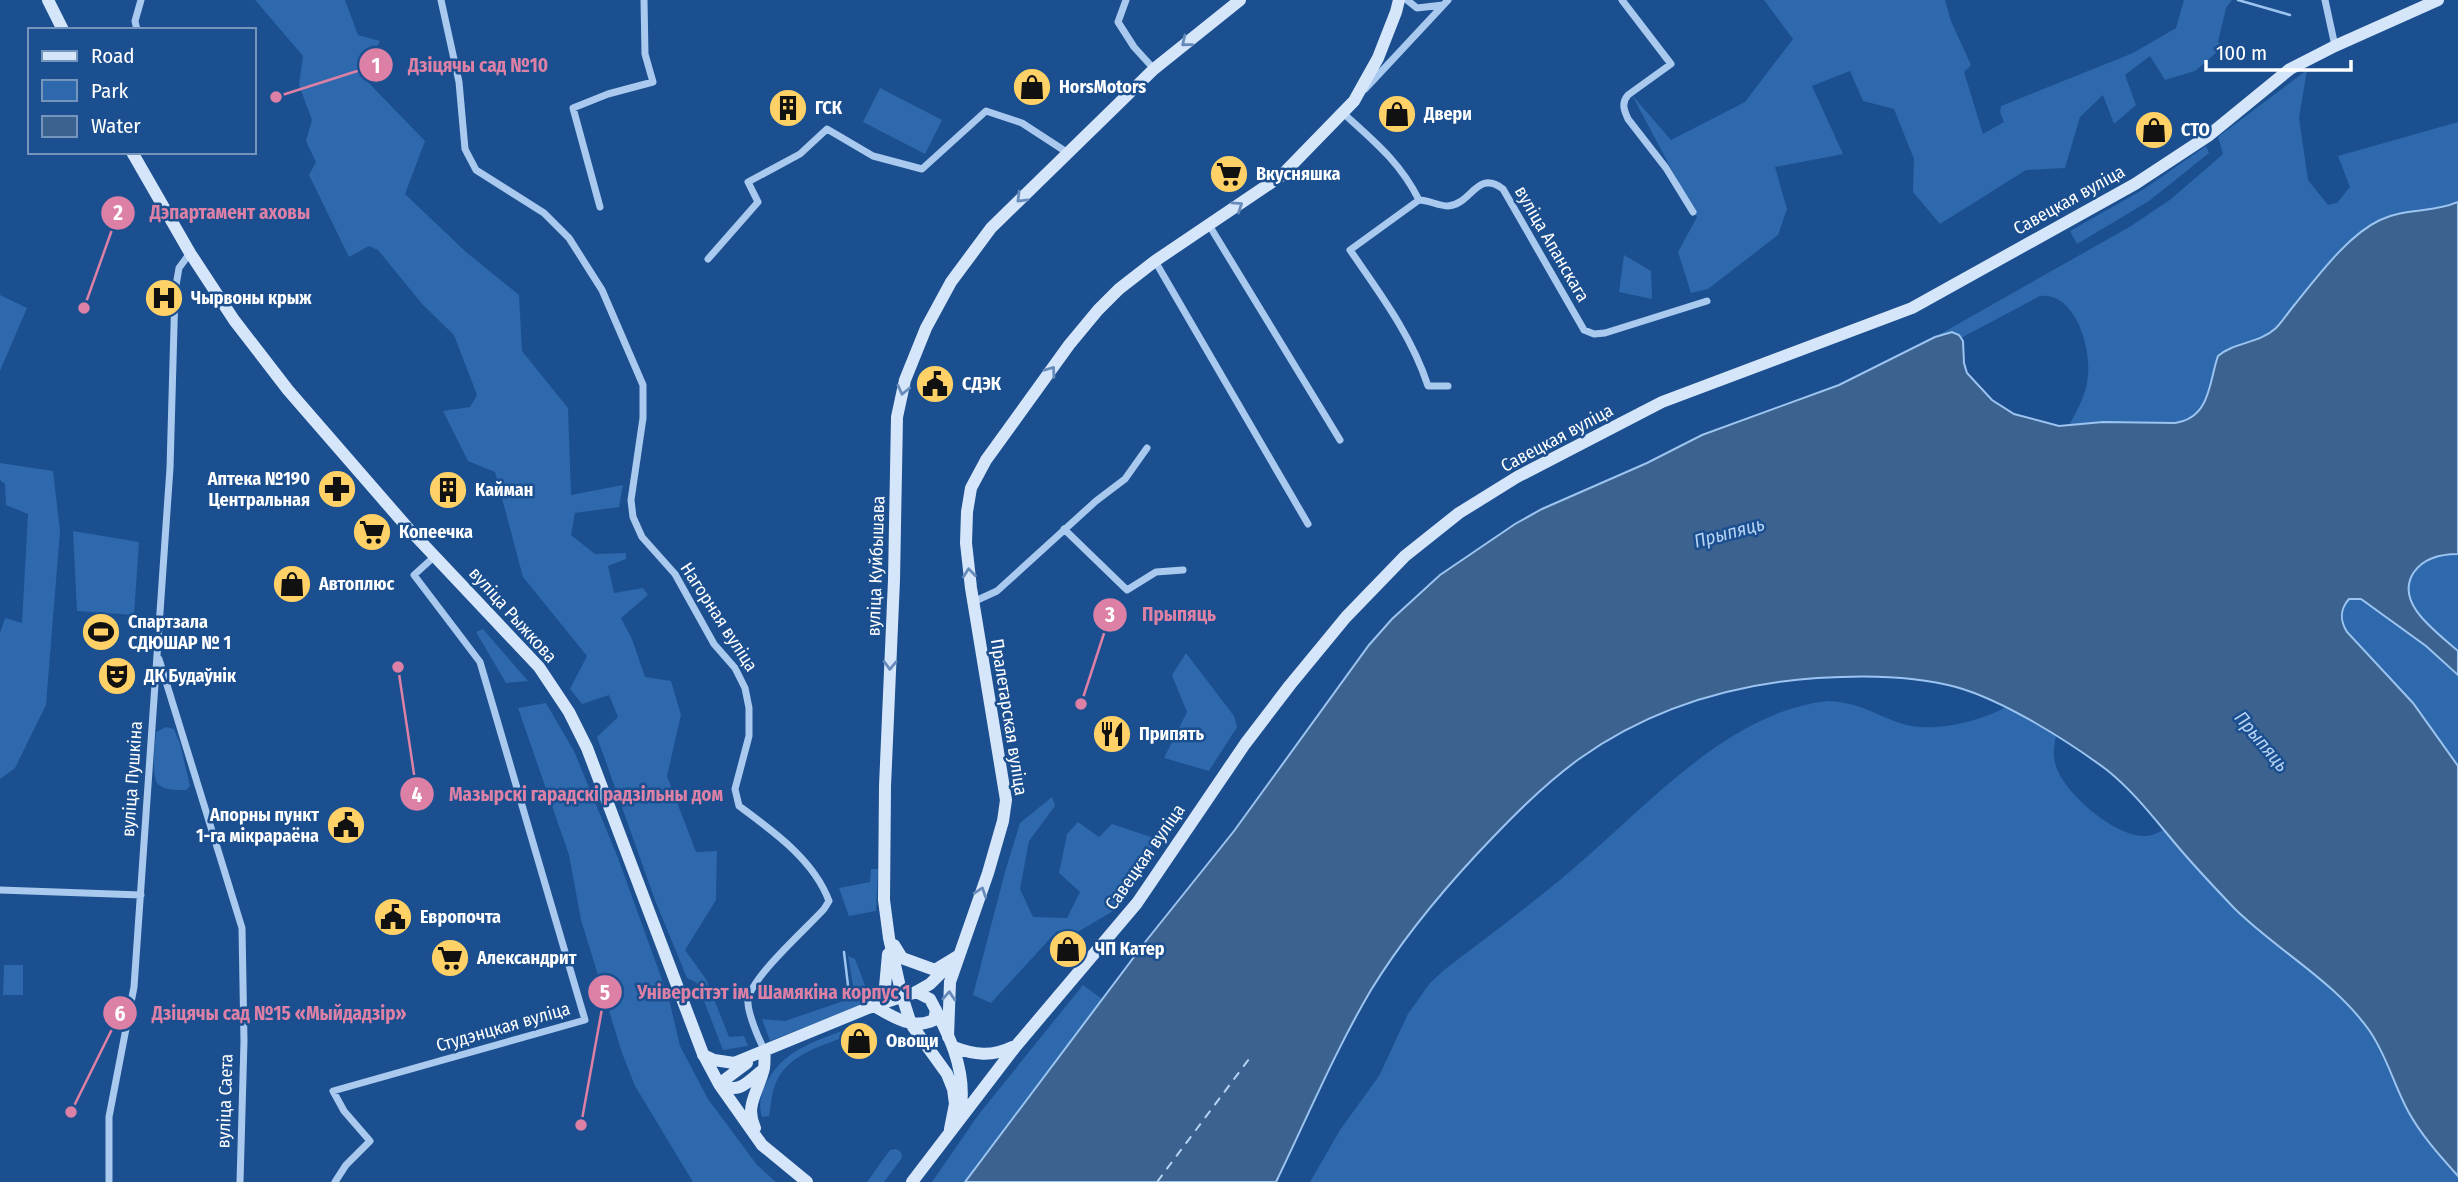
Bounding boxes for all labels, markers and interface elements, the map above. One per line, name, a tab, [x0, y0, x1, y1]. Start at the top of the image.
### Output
legend	[28, 28, 256, 154]
scale bar	[2206, 28, 2351, 72]
one-way arrow	[1182, 34, 1195, 46]
text: 100 m	[2216, 40, 2267, 66]
text: Road	[91, 43, 135, 69]
callout: Дзіцячы сад №10	[359, 45, 562, 85]
text: 1	[372, 53, 380, 79]
text: Дзіцячы сад №10	[407, 54, 548, 77]
shop icon: HorsMotors	[1011, 66, 1053, 108]
place label: HorsMotors	[1059, 76, 1146, 98]
text: Park	[91, 78, 129, 104]
building icon: ГСК	[767, 87, 809, 129]
shop icon: Двери	[1376, 93, 1418, 135]
place label: ГСК	[815, 97, 843, 119]
place label: Двери	[1423, 103, 1472, 125]
shop icon: СТО	[2133, 109, 2175, 151]
text: Water	[91, 113, 141, 139]
place label: СТО	[2181, 119, 2210, 141]
supermarket icon: Вкусняшка	[1208, 153, 1250, 195]
street label: Савецкая вуліца	[2009, 160, 2129, 240]
place label: Вкусняшка	[1256, 163, 1340, 185]
street label: вуліца Апанскага	[1510, 182, 1594, 306]
one-way arrow	[1016, 190, 1029, 203]
callout: Дэпартамент аховы	[101, 193, 324, 233]
text: 2	[112, 200, 123, 226]
text: Дэпартамент аховы	[149, 201, 310, 224]
one-way arrow	[1230, 202, 1243, 214]
hospital icon: Чырвоны крыж	[143, 277, 185, 319]
place label: Чырвоны крыж	[191, 287, 312, 309]
public building icon: СДЭК	[914, 363, 956, 405]
one-way arrow	[1042, 366, 1055, 379]
place label: СДЭК	[962, 373, 1002, 395]
one-way arrow	[897, 383, 911, 395]
street label: Савецкая вуліца	[1497, 399, 1617, 477]
place label: Аптека №190 Центральная	[207, 468, 310, 511]
pharmacy icon: Аптека №190 Центральная	[316, 468, 358, 510]
building icon: Кайман	[427, 469, 469, 511]
place label: Кайман	[475, 479, 533, 501]
street label: вуліца Куйбышава	[863, 495, 889, 637]
supermarket icon: Копеечка	[351, 511, 393, 553]
water label: Прыпяць	[1691, 512, 1767, 553]
place label: Копеечка	[399, 521, 473, 543]
street label: Нагорная вуліца	[676, 558, 763, 676]
shop icon: Автоплюс	[271, 563, 313, 605]
street label: вуліца Рыжкова	[464, 563, 562, 667]
one-way arrow	[962, 567, 977, 578]
place label: Автоплюс	[318, 573, 394, 595]
callout: Прыпяць	[1093, 595, 1230, 635]
text: 3	[1104, 602, 1115, 628]
text: Прыпяць	[1142, 603, 1216, 626]
sports icon: Спартзала СДЮШАР № 1	[80, 611, 122, 653]
place label: Спартзала СДЮШАР № 1	[128, 611, 231, 654]
street label: Пралетарская вуліца	[986, 637, 1032, 797]
theatre icon: ДК Будаўнік	[96, 655, 138, 697]
one-way arrow	[883, 660, 898, 671]
place label: ДК Будаўнік	[143, 665, 237, 687]
water label: Прыпяць	[2230, 706, 2294, 776]
restaurant icon: Припять	[1091, 713, 1133, 755]
street label: вуліца Пушкіна	[117, 720, 147, 838]
place label: Припять	[1139, 723, 1205, 745]
callout: Мазырскі гарадскі радзільны дом	[400, 774, 737, 814]
text: 4	[412, 782, 423, 808]
text: Мазырскі гарадскі радзільны дом	[449, 783, 723, 806]
street label: Савецкая вуліца	[1100, 800, 1190, 914]
place label: Апорны пункт 1-га мікрараёна	[196, 804, 319, 847]
public building icon: Апорны пункт 1-га мікрараёна	[325, 804, 367, 846]
one-way arrow	[973, 887, 987, 899]
public building icon: Европочта	[372, 896, 414, 938]
place label: Европочта	[420, 906, 501, 928]
shop icon: ЧП Катер	[1047, 928, 1089, 970]
supermarket icon: Александрит	[429, 937, 471, 979]
place label: ЧП Катер	[1095, 938, 1165, 960]
place label: Александрит	[476, 947, 577, 969]
callout: Універсітэт ім. Шамякіна корпус 1	[588, 972, 924, 1012]
text: 5	[600, 980, 610, 1006]
text: Універсітэт ім. Шамякіна корпус 1	[636, 981, 911, 1004]
one-way arrow	[941, 990, 956, 1001]
callout: Дзіцячы сад №15 «Мыйдадзір»	[103, 993, 421, 1033]
street label: Студэнцкая вуліца	[433, 997, 573, 1057]
text: 6	[115, 1001, 126, 1027]
text: Дзіцячы сад №15 «Мыйдадзір»	[151, 1002, 406, 1025]
shop icon: Овощи	[838, 1020, 880, 1062]
place label: Овощи	[886, 1030, 939, 1052]
street label: вуліца Саета	[212, 1053, 238, 1149]

